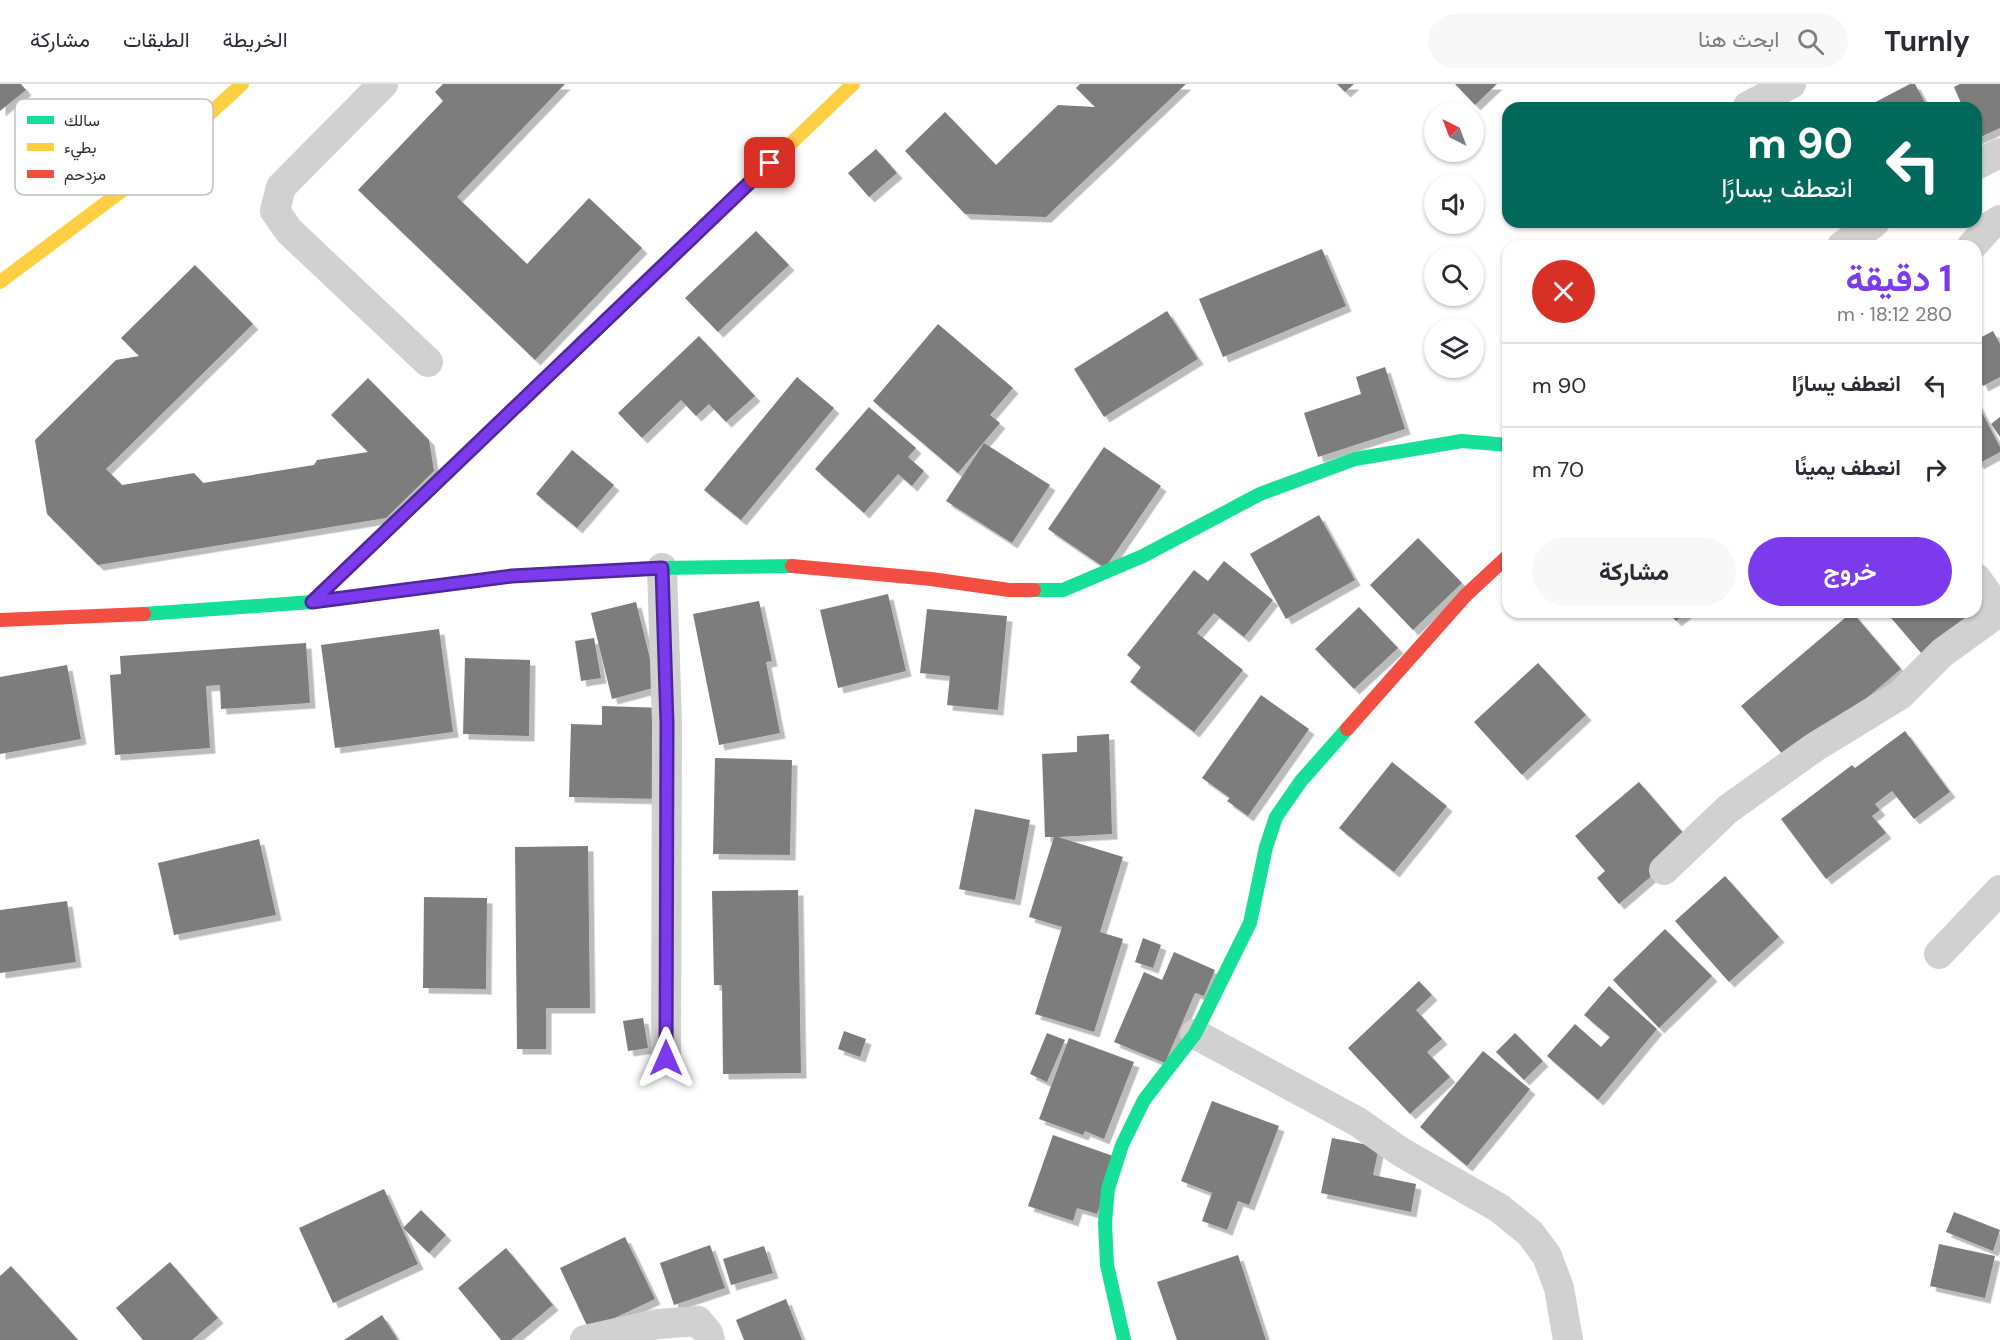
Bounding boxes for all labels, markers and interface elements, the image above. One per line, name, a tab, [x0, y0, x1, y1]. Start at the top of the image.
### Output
search box	[1428, 14, 1848, 68]
text: Turnly	[1884, 23, 1970, 60]
text: ابحث هنا	[1698, 25, 1779, 54]
icon: search	[1794, 25, 1827, 58]
text: مشاركة	[30, 26, 90, 54]
text: الطبقات	[123, 26, 190, 54]
text: الخريطة	[223, 26, 288, 54]
legend	[15, 99, 213, 195]
north arrow	[1424, 102, 1484, 162]
map controls	[1424, 102, 1484, 378]
text: سالك	[64, 110, 100, 131]
text: 90 m	[1747, 116, 1853, 171]
icon: left	[1874, 126, 1952, 204]
text: بطيء	[64, 137, 96, 161]
pin	[744, 137, 795, 188]
icon: arrive	[753, 146, 786, 179]
text: مزدحم	[64, 164, 106, 185]
text: انعطف يسارًا	[1721, 170, 1853, 205]
button: sound	[1424, 174, 1484, 234]
button: search	[1424, 246, 1484, 306]
text: 1 دقيقة	[1846, 255, 1952, 302]
button: close	[1532, 260, 1595, 323]
text: 280 m · 18:12	[1837, 301, 1952, 327]
button: layers	[1424, 318, 1484, 378]
text: انعطف يسارًا	[1792, 369, 1901, 398]
icon: left	[1919, 369, 1952, 402]
text: 90 m	[1532, 371, 1586, 400]
text: انعطف يمينًا	[1794, 453, 1901, 482]
icon: right	[1919, 453, 1952, 486]
text: 70 m	[1532, 455, 1584, 484]
button: مشاركة	[1532, 537, 1736, 606]
button: خروج	[1748, 537, 1952, 606]
position arrow	[634, 1026, 698, 1090]

